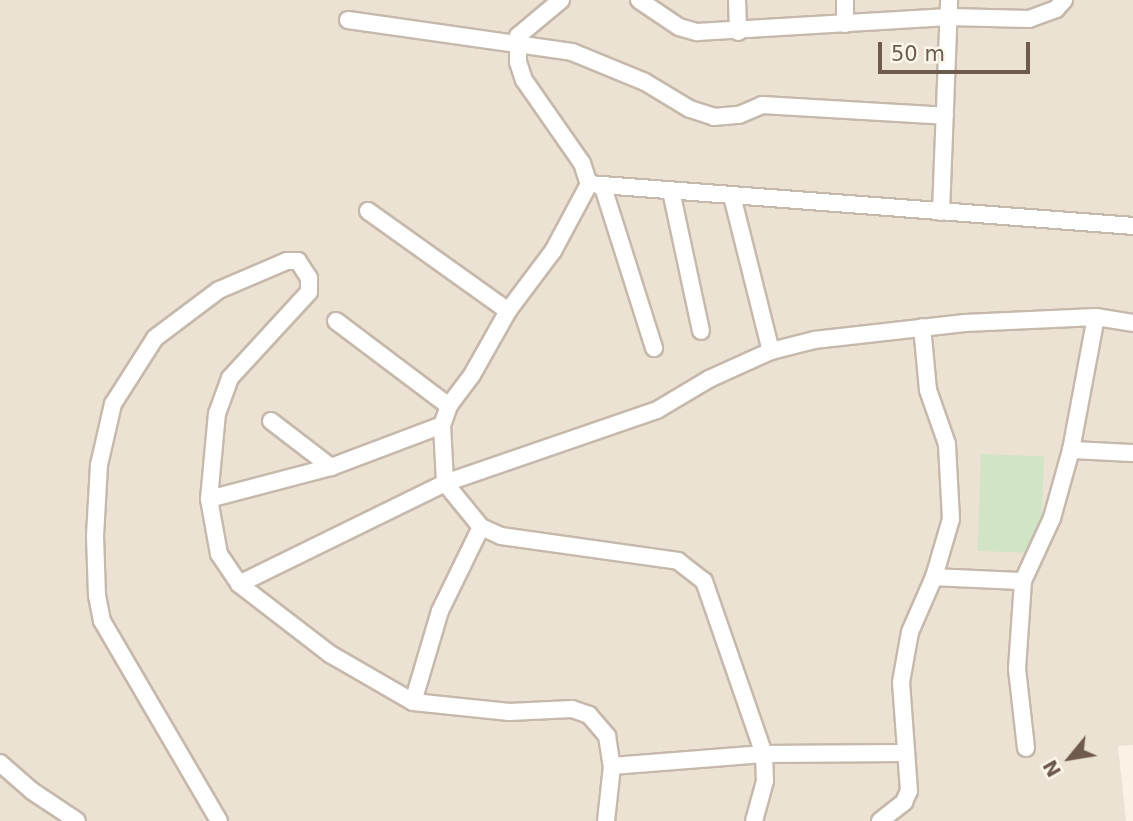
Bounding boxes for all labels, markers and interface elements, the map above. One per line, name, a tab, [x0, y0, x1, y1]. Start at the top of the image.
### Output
scale bar	[881, 28, 1033, 72]
text: 50 m	[891, 42, 945, 66]
north arrow	[1035, 723, 1105, 793]
text: N	[1038, 756, 1065, 781]

